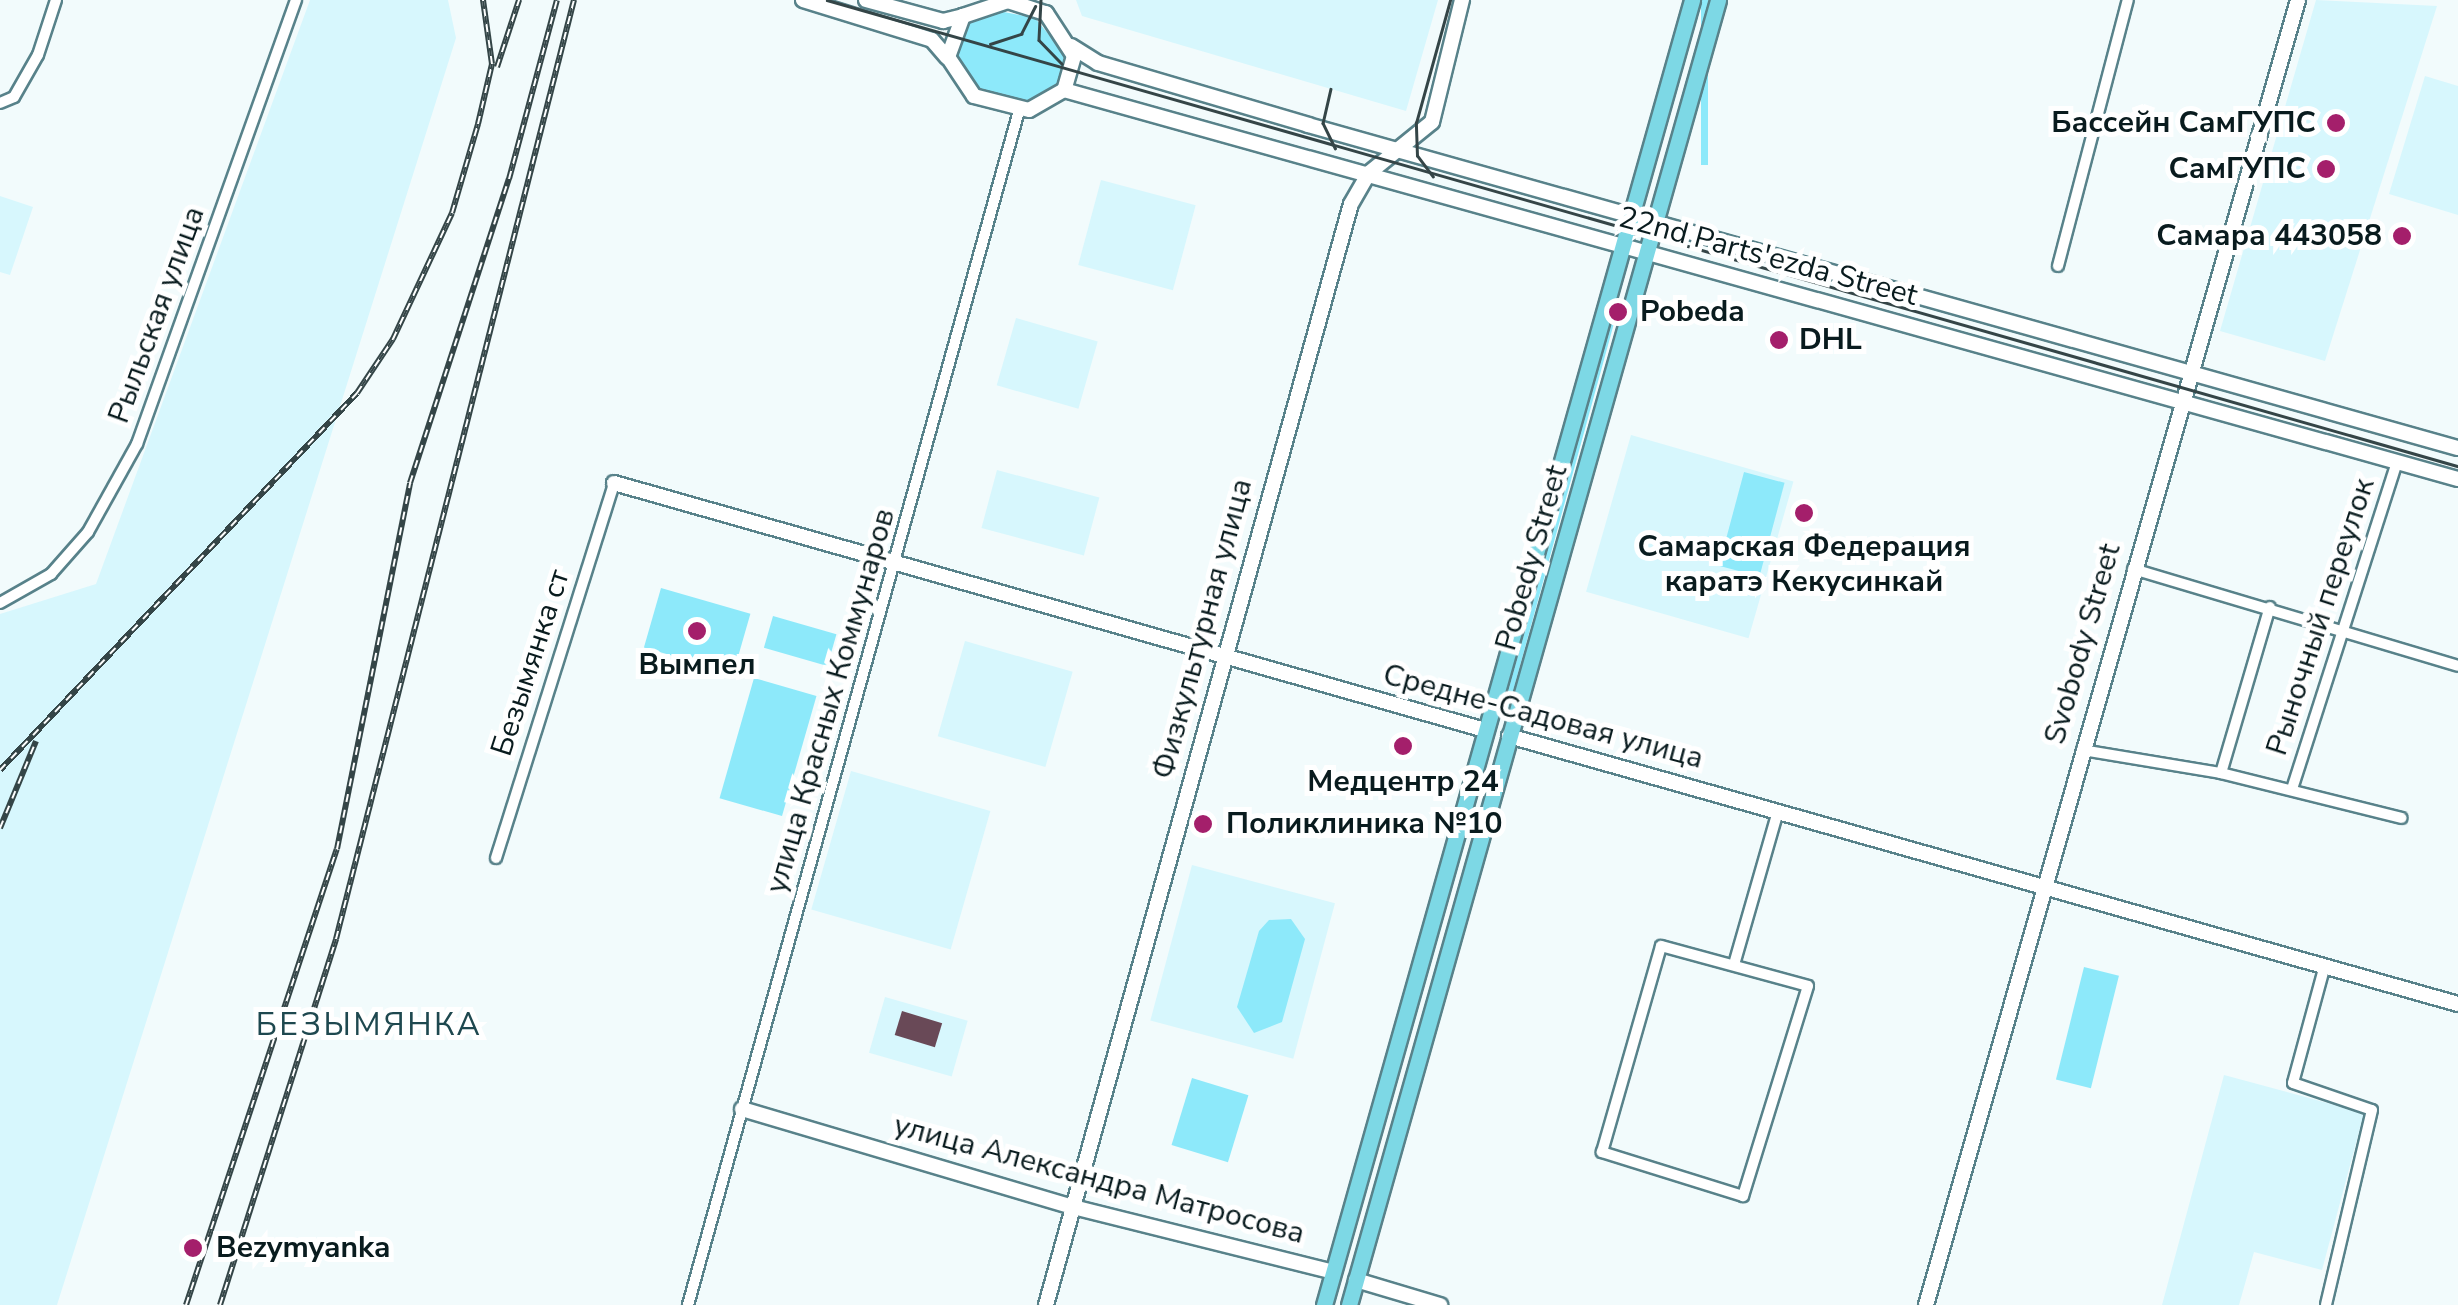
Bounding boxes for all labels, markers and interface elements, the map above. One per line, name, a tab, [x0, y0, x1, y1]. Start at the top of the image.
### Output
place label: Бассейн СамГУПС	[2051, 105, 2316, 141]
marker: Бассейн СамГУПС	[2325, 112, 2347, 134]
place label: СамГУПС	[2169, 151, 2306, 187]
marker: СамГУПС	[2315, 158, 2337, 180]
street label: 22nd Parts'ezda Street	[1615, 200, 1921, 314]
street label: Рыльская улица	[101, 202, 213, 428]
place label: Самара 443058	[2156, 218, 2382, 254]
marker: Самара 443058	[2391, 225, 2413, 247]
place label: Pobeda	[1640, 294, 1745, 330]
marker: Pobeda	[1605, 299, 1631, 325]
place label: DHL	[1799, 322, 1862, 358]
marker: DHL	[1768, 329, 1790, 351]
street label: Pobedy Street	[1488, 461, 1576, 655]
street label: Рыночный переулок	[2259, 474, 2383, 760]
street label: Физкультурная улица	[1146, 475, 1260, 783]
marker: Самарская Федерация каратэ Кекусинкай	[1793, 502, 1815, 524]
street label: улица Красных Коммунаров	[759, 505, 903, 897]
place label: Самарская Федерация каратэ Кекусинкай	[1637, 529, 1971, 600]
street label: Svobody Street	[2037, 540, 2129, 748]
street label: Безымянка ст	[484, 565, 578, 761]
marker: Вымпел	[686, 620, 708, 642]
place label: Вымпел	[638, 647, 756, 683]
street label: Средне-Садовая улица	[1379, 657, 1707, 777]
marker: Медцентр 24	[1390, 733, 1416, 759]
place label: Медцентр 24	[1307, 764, 1499, 800]
place label: Поликлиника №10	[1226, 806, 1502, 842]
marker: Поликлиника №10	[1190, 811, 1216, 837]
district label: БЕЗЫМЯНКА	[256, 1006, 482, 1044]
street label: улица Александра Матросова	[890, 1108, 1308, 1252]
place label: Bezymyanka	[216, 1230, 390, 1266]
marker: Bezymyanka	[180, 1235, 206, 1261]

